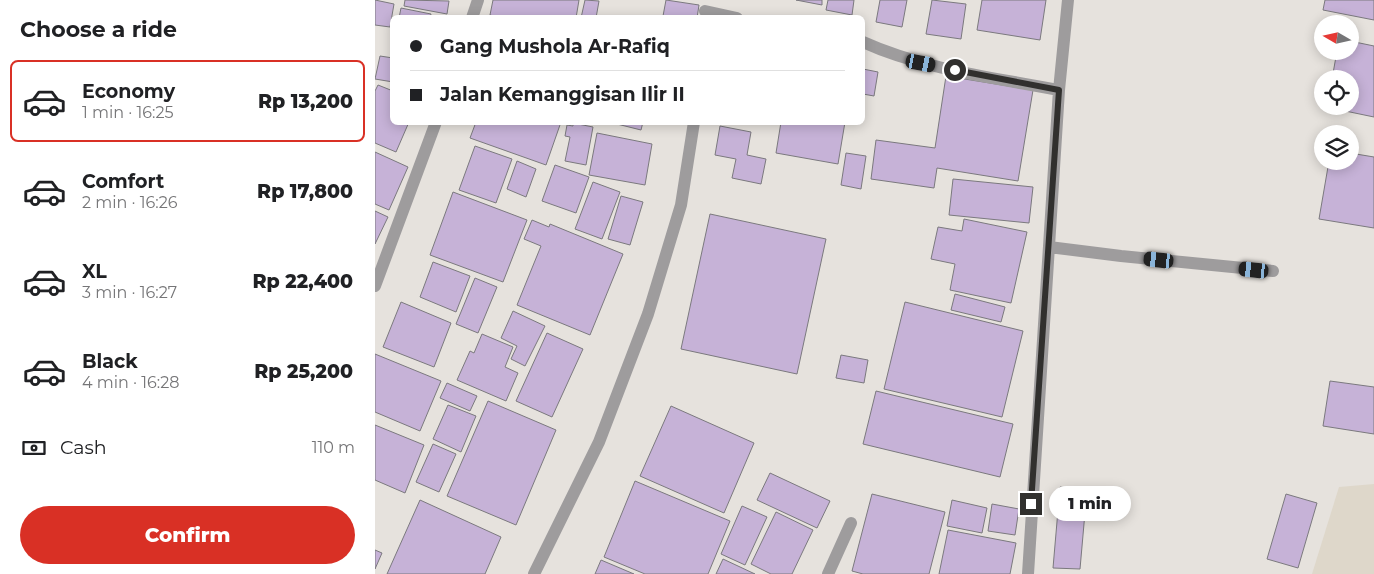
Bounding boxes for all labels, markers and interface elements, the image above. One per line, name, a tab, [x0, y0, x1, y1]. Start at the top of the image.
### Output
north arrow	[1314, 15, 1359, 60]
map controls	[1314, 15, 1359, 170]
text: Choose a ride	[20, 16, 177, 43]
text: Gang Mushola Ar-Rafiq	[440, 35, 670, 58]
car	[904, 53, 937, 73]
route start	[944, 59, 966, 81]
button: locate	[1314, 70, 1359, 115]
icon: car	[22, 79, 67, 124]
text: Economy	[82, 80, 175, 103]
text: Jalan Kemanggisan Ilir II	[440, 83, 685, 106]
text: Rp 13,200	[258, 90, 353, 113]
text: 1 min · 16:25	[82, 103, 174, 122]
button: layers	[1314, 125, 1359, 170]
icon: car	[22, 169, 67, 214]
text: Comfort	[82, 170, 164, 193]
text: Rp 17,800	[257, 180, 353, 203]
text: 2 min · 16:26	[82, 193, 178, 212]
car	[1143, 251, 1174, 269]
icon: car	[22, 259, 67, 304]
text: XL	[82, 260, 107, 283]
car	[1238, 261, 1269, 279]
text: Rp 22,400	[252, 270, 353, 293]
text: 3 min · 16:27	[82, 283, 177, 302]
icon: car	[22, 349, 67, 394]
text: Black	[82, 350, 138, 373]
text: Rp 25,200	[254, 360, 353, 383]
text: 4 min · 16:28	[82, 373, 180, 392]
icon: cash	[20, 434, 48, 462]
text: Cash	[60, 436, 107, 459]
text: 110 m	[312, 438, 355, 457]
callout: 1 min	[1049, 486, 1131, 522]
route end	[1020, 493, 1042, 515]
text: 1 min	[1068, 494, 1112, 513]
button: Confirm	[20, 506, 355, 564]

